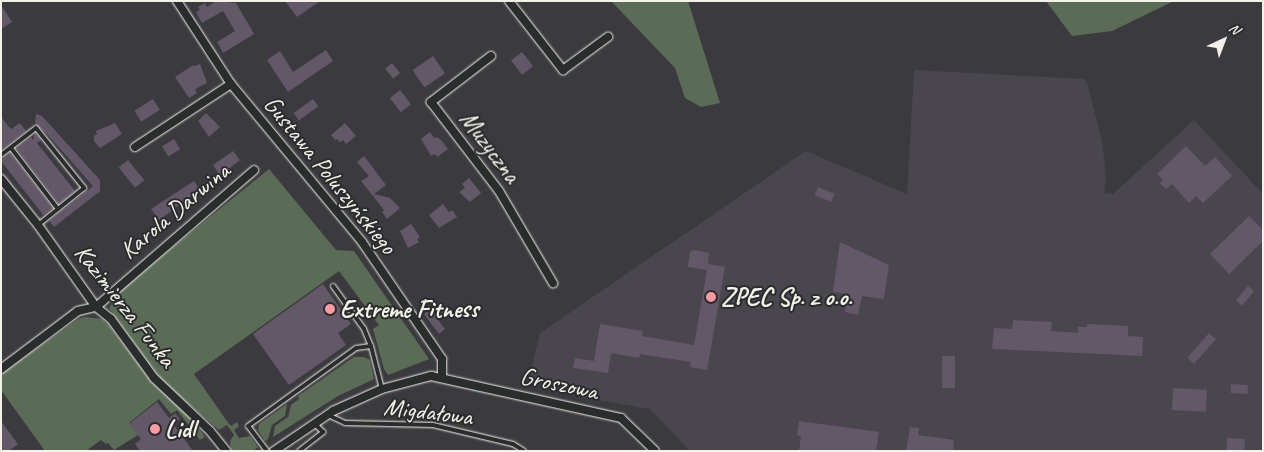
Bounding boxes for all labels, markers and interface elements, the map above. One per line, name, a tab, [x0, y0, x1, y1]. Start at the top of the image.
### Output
north arrow	[1199, 15, 1249, 65]
text: N	[1226, 19, 1244, 38]
street label: Gustawa Poluszyńskiego	[257, 90, 403, 260]
street label: Muzyczna	[453, 105, 527, 189]
street label: Karola Darwina	[114, 156, 236, 266]
street label: Kazimierza Funka	[68, 239, 182, 373]
place label: ZPEC Sp. z o.o.	[721, 282, 852, 312]
marker: ZPEC Sp. z o.o.	[705, 291, 717, 303]
place label: Extreme Fitness	[340, 294, 479, 324]
marker: Extreme Fitness	[324, 303, 336, 315]
street label: Groszowa	[518, 361, 600, 407]
street label: Migdałowa	[382, 392, 474, 432]
place label: Lidl	[165, 414, 195, 444]
marker: Lidl	[149, 423, 161, 435]

